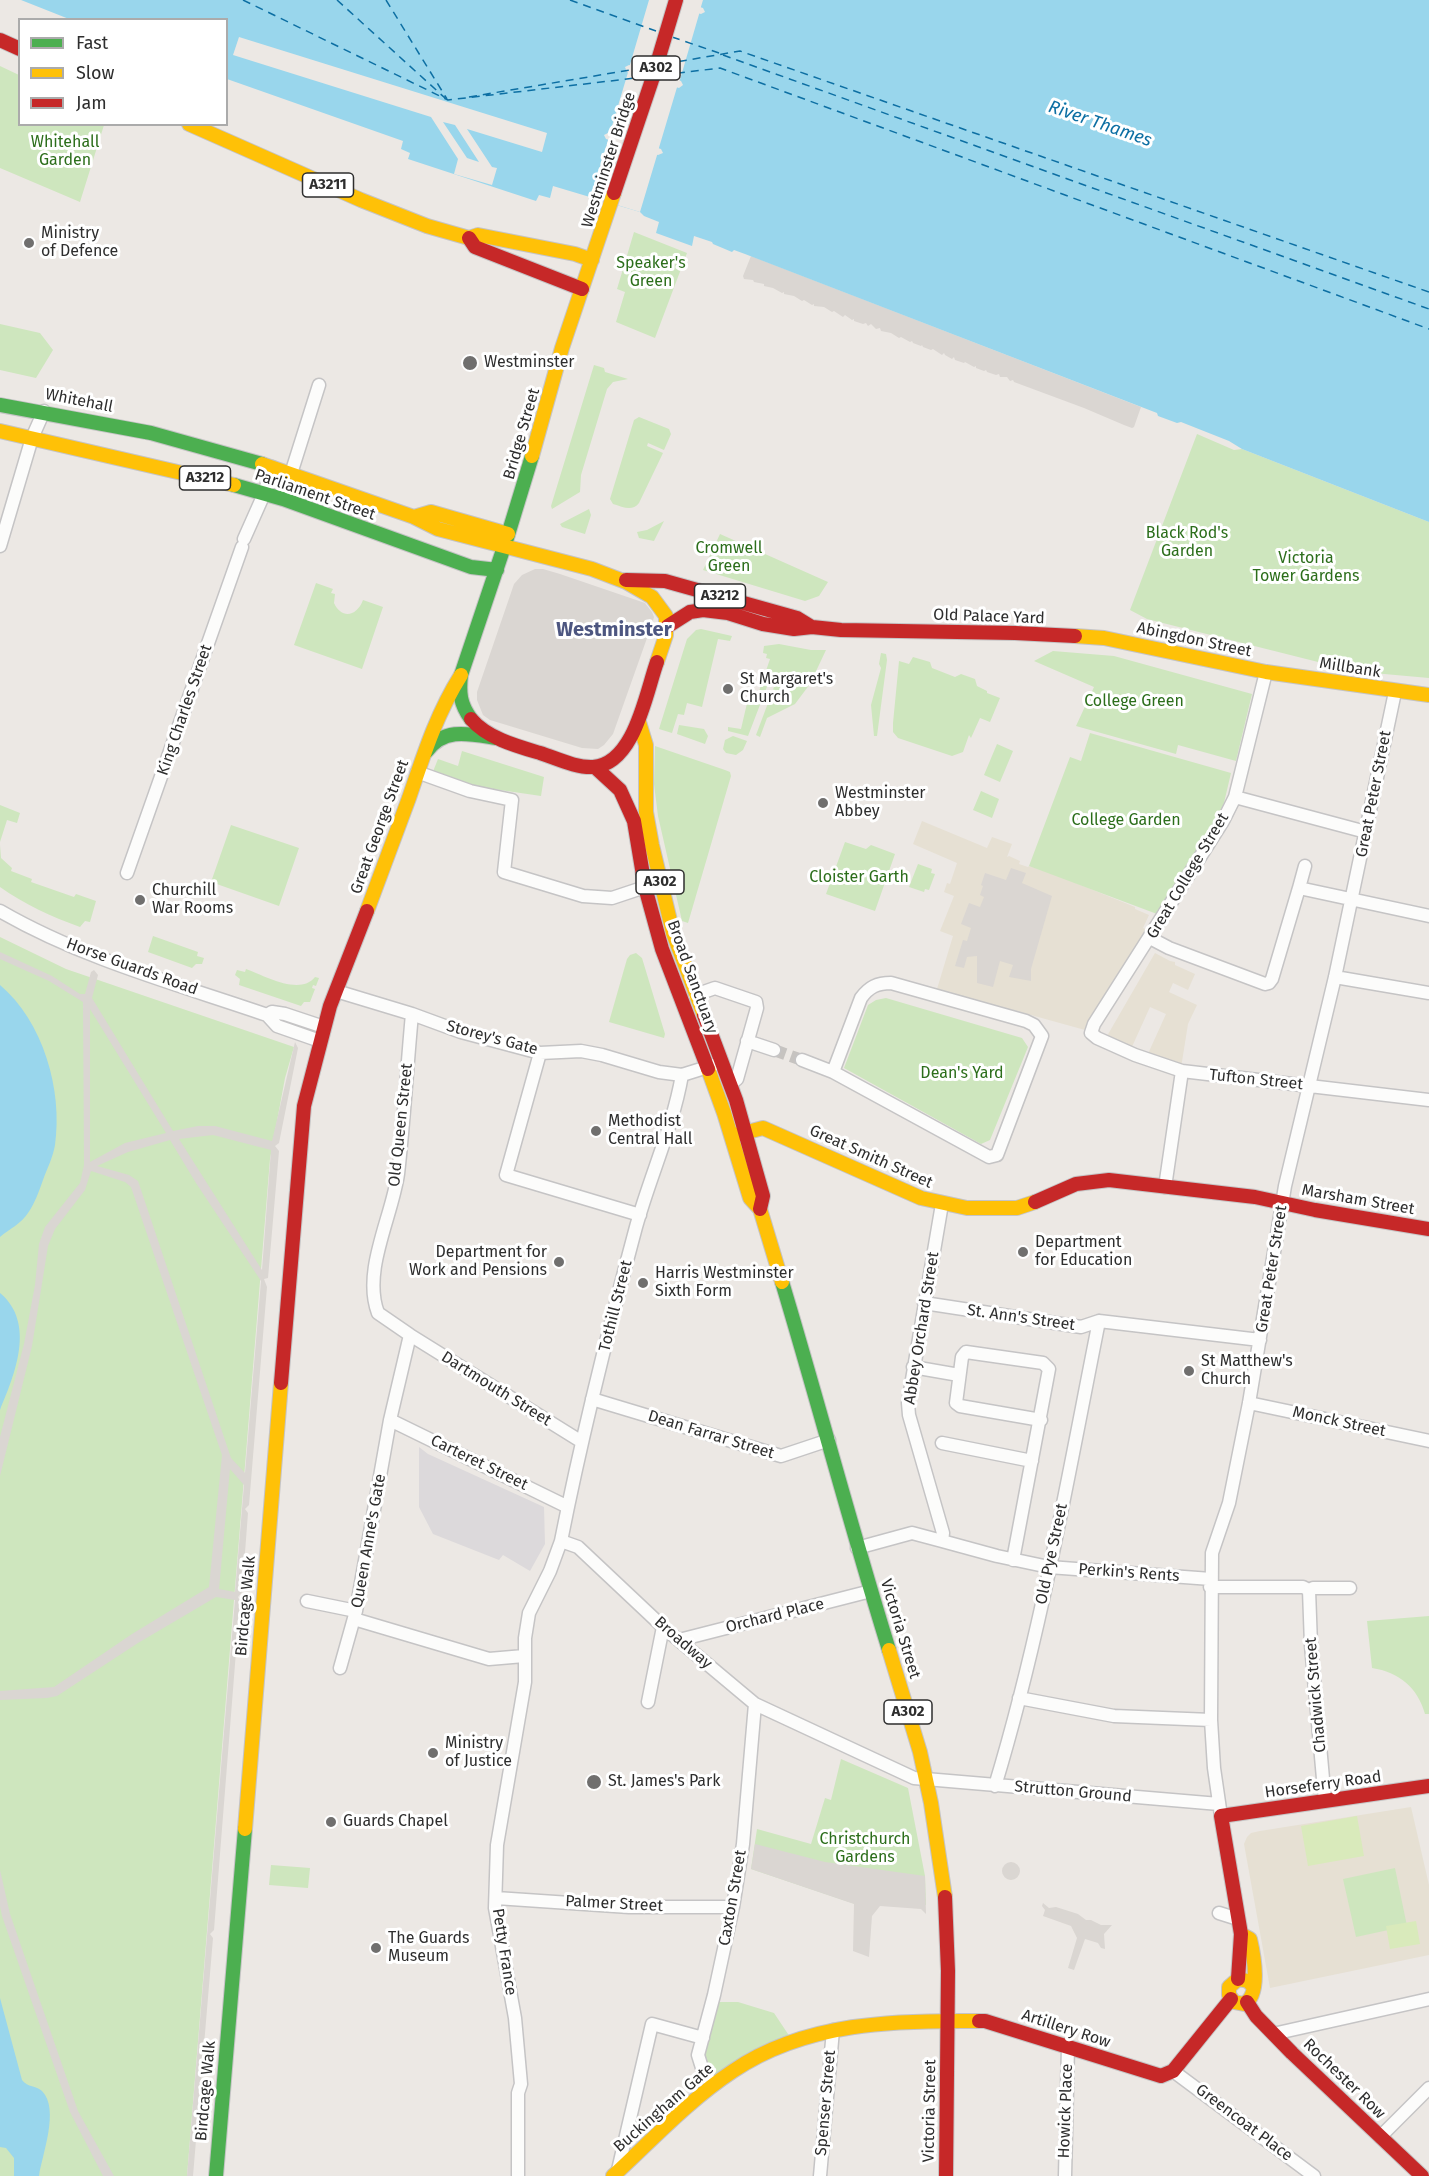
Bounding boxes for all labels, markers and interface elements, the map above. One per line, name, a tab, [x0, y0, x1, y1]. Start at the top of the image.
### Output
legend	[18, 18, 228, 126]
text: Fast	[76, 32, 108, 54]
road number: A302	[632, 56, 680, 80]
text: Slow	[76, 62, 114, 84]
street label: Westminster Bridge	[578, 90, 640, 230]
text: Jam	[76, 92, 107, 114]
water label: River Thames	[1045, 96, 1155, 152]
park label: Whitehall Garden	[31, 133, 99, 171]
road number: A3211	[302, 173, 354, 197]
place label: Ministry of Defence	[41, 224, 118, 262]
marker: Ministry of Defence	[22, 236, 36, 250]
park label: Speaker's Green	[616, 254, 686, 292]
place label: Westminster	[484, 353, 575, 373]
marker: Westminster	[461, 354, 479, 372]
street label: Whitehall	[43, 385, 115, 417]
street label: Bridge Street	[500, 386, 544, 482]
street label: Parliament Street	[252, 465, 378, 525]
road number: A3212	[180, 466, 230, 490]
park label: Black Rod's Garden	[1146, 524, 1228, 562]
park label: Cromwell Green	[695, 539, 763, 577]
park label: Victoria Tower Gardens	[1253, 549, 1359, 587]
road number: A3212	[694, 584, 746, 608]
street label: Old Palace Yard	[933, 605, 1045, 629]
district label: Westminster	[556, 618, 672, 642]
street label: Abingdon Street	[1135, 618, 1253, 662]
street label: King Charles Street	[154, 642, 216, 778]
street label: Millbank	[1318, 654, 1382, 682]
place label: St Margaret's Church	[740, 670, 833, 708]
marker: St Margaret's Church	[721, 682, 735, 696]
park label: College Green	[1084, 692, 1184, 712]
street label: Great Peter Street	[1352, 729, 1396, 859]
street label: Great George Street	[347, 757, 413, 897]
place label: Westminster Abbey	[835, 784, 926, 822]
marker: Westminster Abbey	[816, 796, 830, 810]
street label: Great College Street	[1143, 810, 1233, 942]
park label: College Garden	[1071, 811, 1181, 831]
park label: Cloister Garth	[809, 868, 909, 888]
road number: A302	[636, 870, 684, 894]
place label: Churchill War Rooms	[152, 881, 233, 919]
marker: Churchill War Rooms	[133, 893, 147, 907]
street label: Broad Sanctuary	[663, 918, 721, 1036]
street label: Horse Guards Road	[64, 934, 200, 1000]
street label: Storey's Gate	[444, 1017, 540, 1059]
street label: Old Queen Street	[385, 1062, 417, 1188]
park label: Dean's Yard	[920, 1064, 1004, 1084]
street label: Tufton Street	[1208, 1066, 1304, 1094]
place label: Methodist Central Hall	[608, 1112, 692, 1150]
street label: Great Smith Street	[806, 1121, 936, 1193]
marker: Methodist Central Hall	[589, 1124, 603, 1138]
street label: Marsham Street	[1300, 1181, 1416, 1219]
street label: Great Peter Street	[1252, 1204, 1292, 1334]
place label: Department for Education	[1035, 1233, 1132, 1271]
place label: Department for Work and Pensions	[409, 1243, 547, 1281]
marker: Department for Education	[1016, 1245, 1030, 1259]
street label: Abbey Orchard Street	[900, 1250, 944, 1406]
marker: Department for Work and Pensions	[552, 1255, 566, 1269]
street label: Tothill Street	[595, 1258, 637, 1354]
place label: Harris Westminster Sixth Form	[655, 1264, 794, 1302]
marker: Harris Westminster Sixth Form	[636, 1276, 650, 1290]
street label: St. Ann's Street	[966, 1301, 1076, 1335]
street label: Dartmouth Street	[437, 1347, 555, 1431]
place label: St Matthew's Church	[1201, 1352, 1293, 1390]
marker: St Matthew's Church	[1182, 1364, 1196, 1378]
street label: Monck Street	[1291, 1403, 1387, 1441]
street label: Dean Farrar Street	[646, 1407, 776, 1463]
street label: Carteret Street	[427, 1431, 531, 1495]
street label: Queen Anne's Gate	[348, 1472, 390, 1610]
street label: Old Pye Street	[1032, 1502, 1072, 1606]
street label: Birdcage Walk	[232, 1555, 260, 1657]
street label: Perkin's Rents	[1078, 1560, 1180, 1586]
street label: Victoria Street	[876, 1577, 924, 1681]
street label: Orchard Place	[724, 1595, 826, 1637]
street label: Broadway	[650, 1613, 716, 1673]
street label: Chadwick Street	[1301, 1636, 1331, 1754]
road number: A302	[884, 1700, 932, 1724]
place label: Ministry of Justice	[445, 1734, 512, 1772]
marker: Ministry of Justice	[426, 1746, 440, 1760]
street label: Horseferry Road	[1263, 1767, 1383, 1803]
place label: St. James's Park	[608, 1772, 720, 1792]
marker: St. James's Park	[585, 1773, 603, 1791]
street label: Strutton Ground	[1014, 1777, 1132, 1807]
place label: Guards Chapel	[343, 1812, 448, 1832]
marker: Guards Chapel	[324, 1815, 338, 1829]
park label: Christchurch Gardens	[820, 1830, 910, 1868]
street label: Caxton Street	[715, 1848, 751, 1948]
street label: Palmer Street	[565, 1892, 663, 1916]
street label: Petty France	[488, 1907, 520, 1997]
place label: The Guards Museum	[388, 1929, 469, 1967]
marker: The Guards Museum	[369, 1941, 383, 1955]
street label: Artillery Row	[1019, 2006, 1113, 2052]
street label: Rochester Row	[1299, 2035, 1389, 2123]
street label: Birdcage Walk	[192, 2040, 220, 2142]
street label: Spenser Street	[812, 2049, 840, 2157]
street label: Buckingham Gate	[610, 2059, 718, 2157]
street label: Victoria Street	[920, 2059, 940, 2163]
street label: Howick Place	[1055, 2063, 1077, 2159]
street label: Greencoat Place	[1192, 2080, 1296, 2166]

